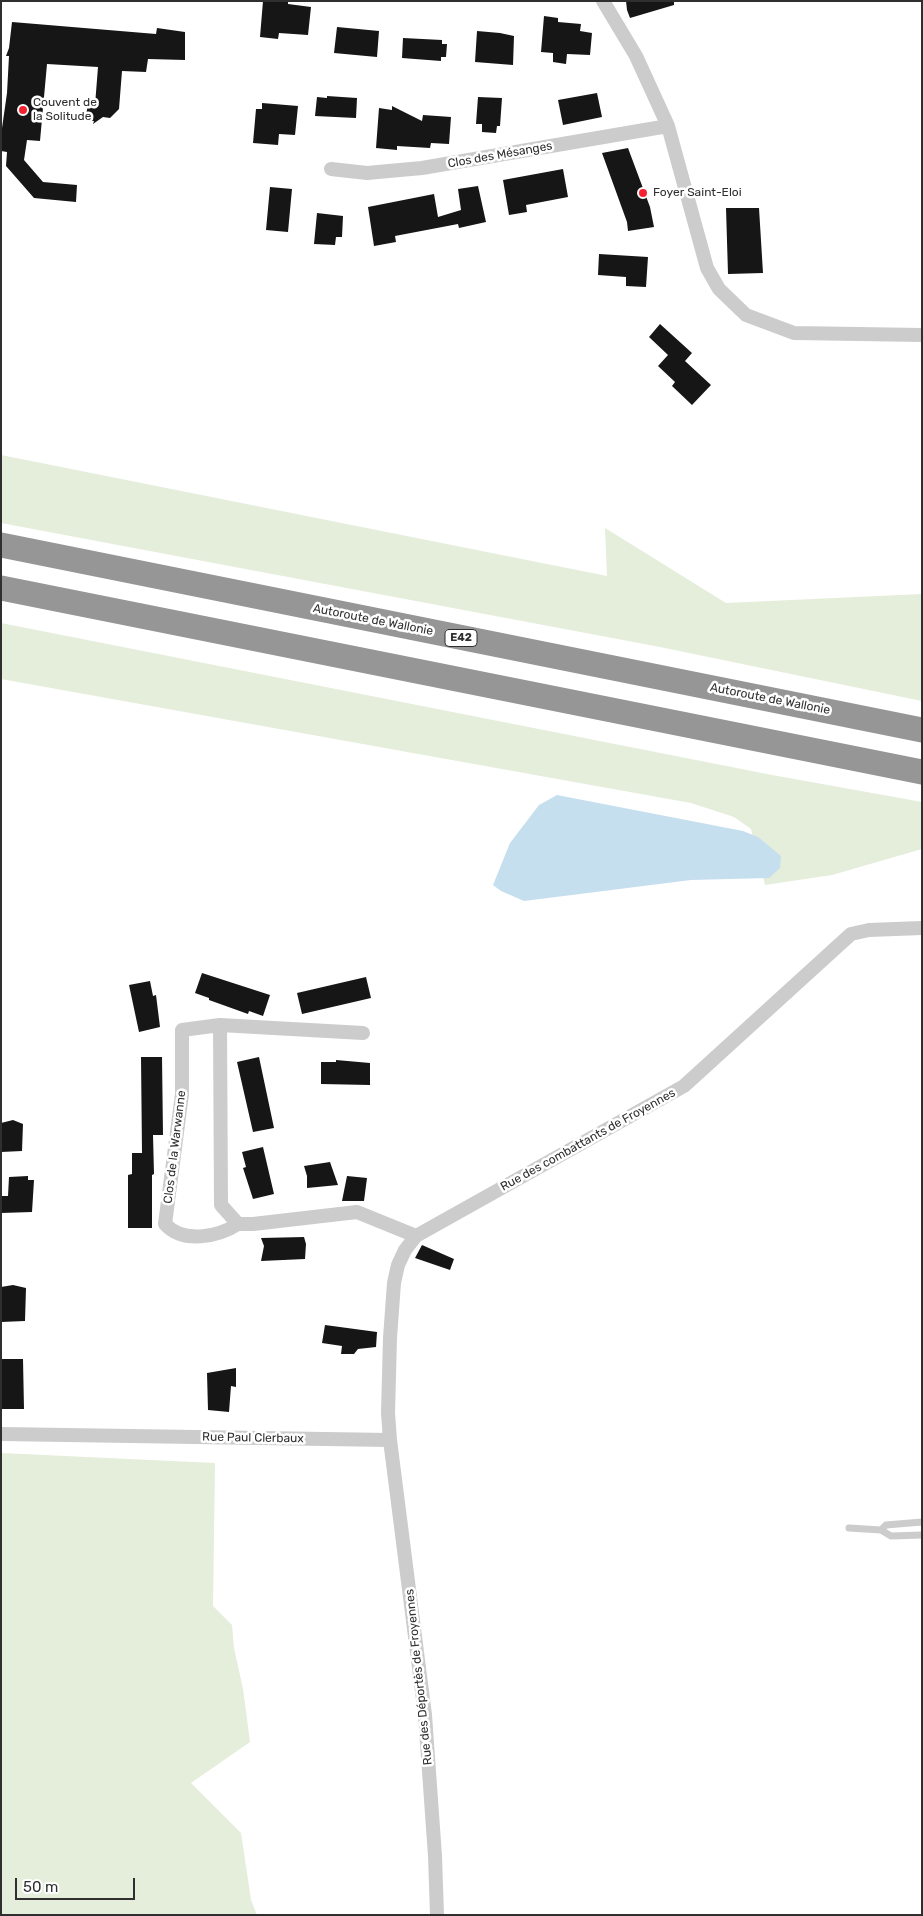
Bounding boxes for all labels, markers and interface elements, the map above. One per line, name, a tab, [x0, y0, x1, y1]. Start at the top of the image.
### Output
place label: Couvent de la Solitude	[33, 96, 97, 124]
marker: Couvent de la Solitude	[17, 104, 29, 116]
street label: Clos des Mésanges	[447, 139, 553, 171]
place label: Foyer Saint-Eloi	[653, 186, 742, 200]
marker: Foyer Saint-Eloi	[637, 187, 649, 199]
street label: Autoroute de Wallonie	[312, 601, 434, 639]
road number: E42	[445, 630, 477, 646]
street label: Autoroute de Wallonie	[709, 680, 831, 718]
street label: Rue des combattants de Froyennes	[498, 1086, 678, 1194]
street label: Clos de la Warwanne	[161, 1090, 189, 1204]
street label: Rue Paul Clerbaux	[202, 1430, 304, 1446]
street label: Rue des Déportès de Froyennes	[403, 1588, 435, 1766]
scale bar	[18, 1868, 138, 1900]
text: 50 m	[23, 1878, 58, 1896]

